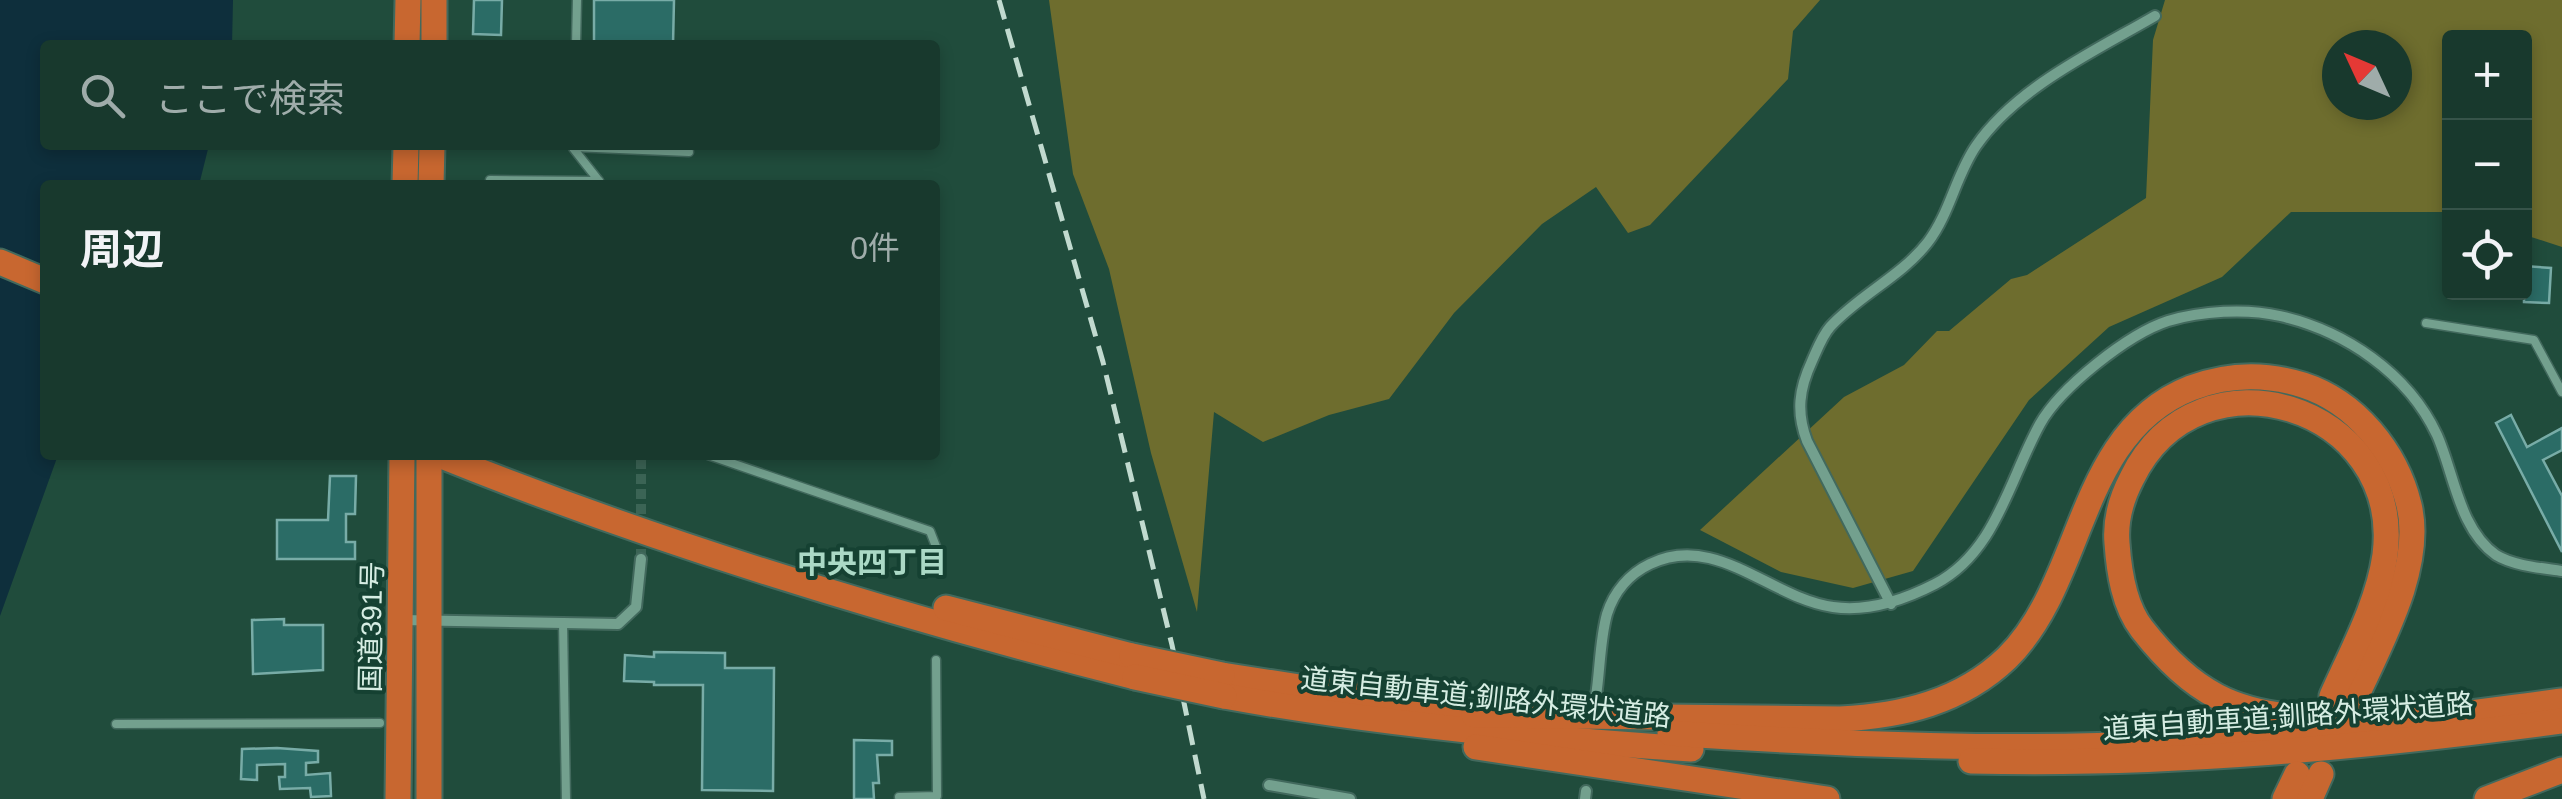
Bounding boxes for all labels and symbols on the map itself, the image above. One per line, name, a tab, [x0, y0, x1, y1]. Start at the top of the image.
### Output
north arrow	[2322, 30, 2412, 120]
district label: 中央四丁目	[797, 546, 947, 579]
street label: 国道391号	[355, 561, 388, 693]
street label: 道東自動車道;釧路外環状道路	[1299, 663, 1672, 732]
street label: 道東自動車道;釧路外環状道路	[2102, 688, 2475, 745]

